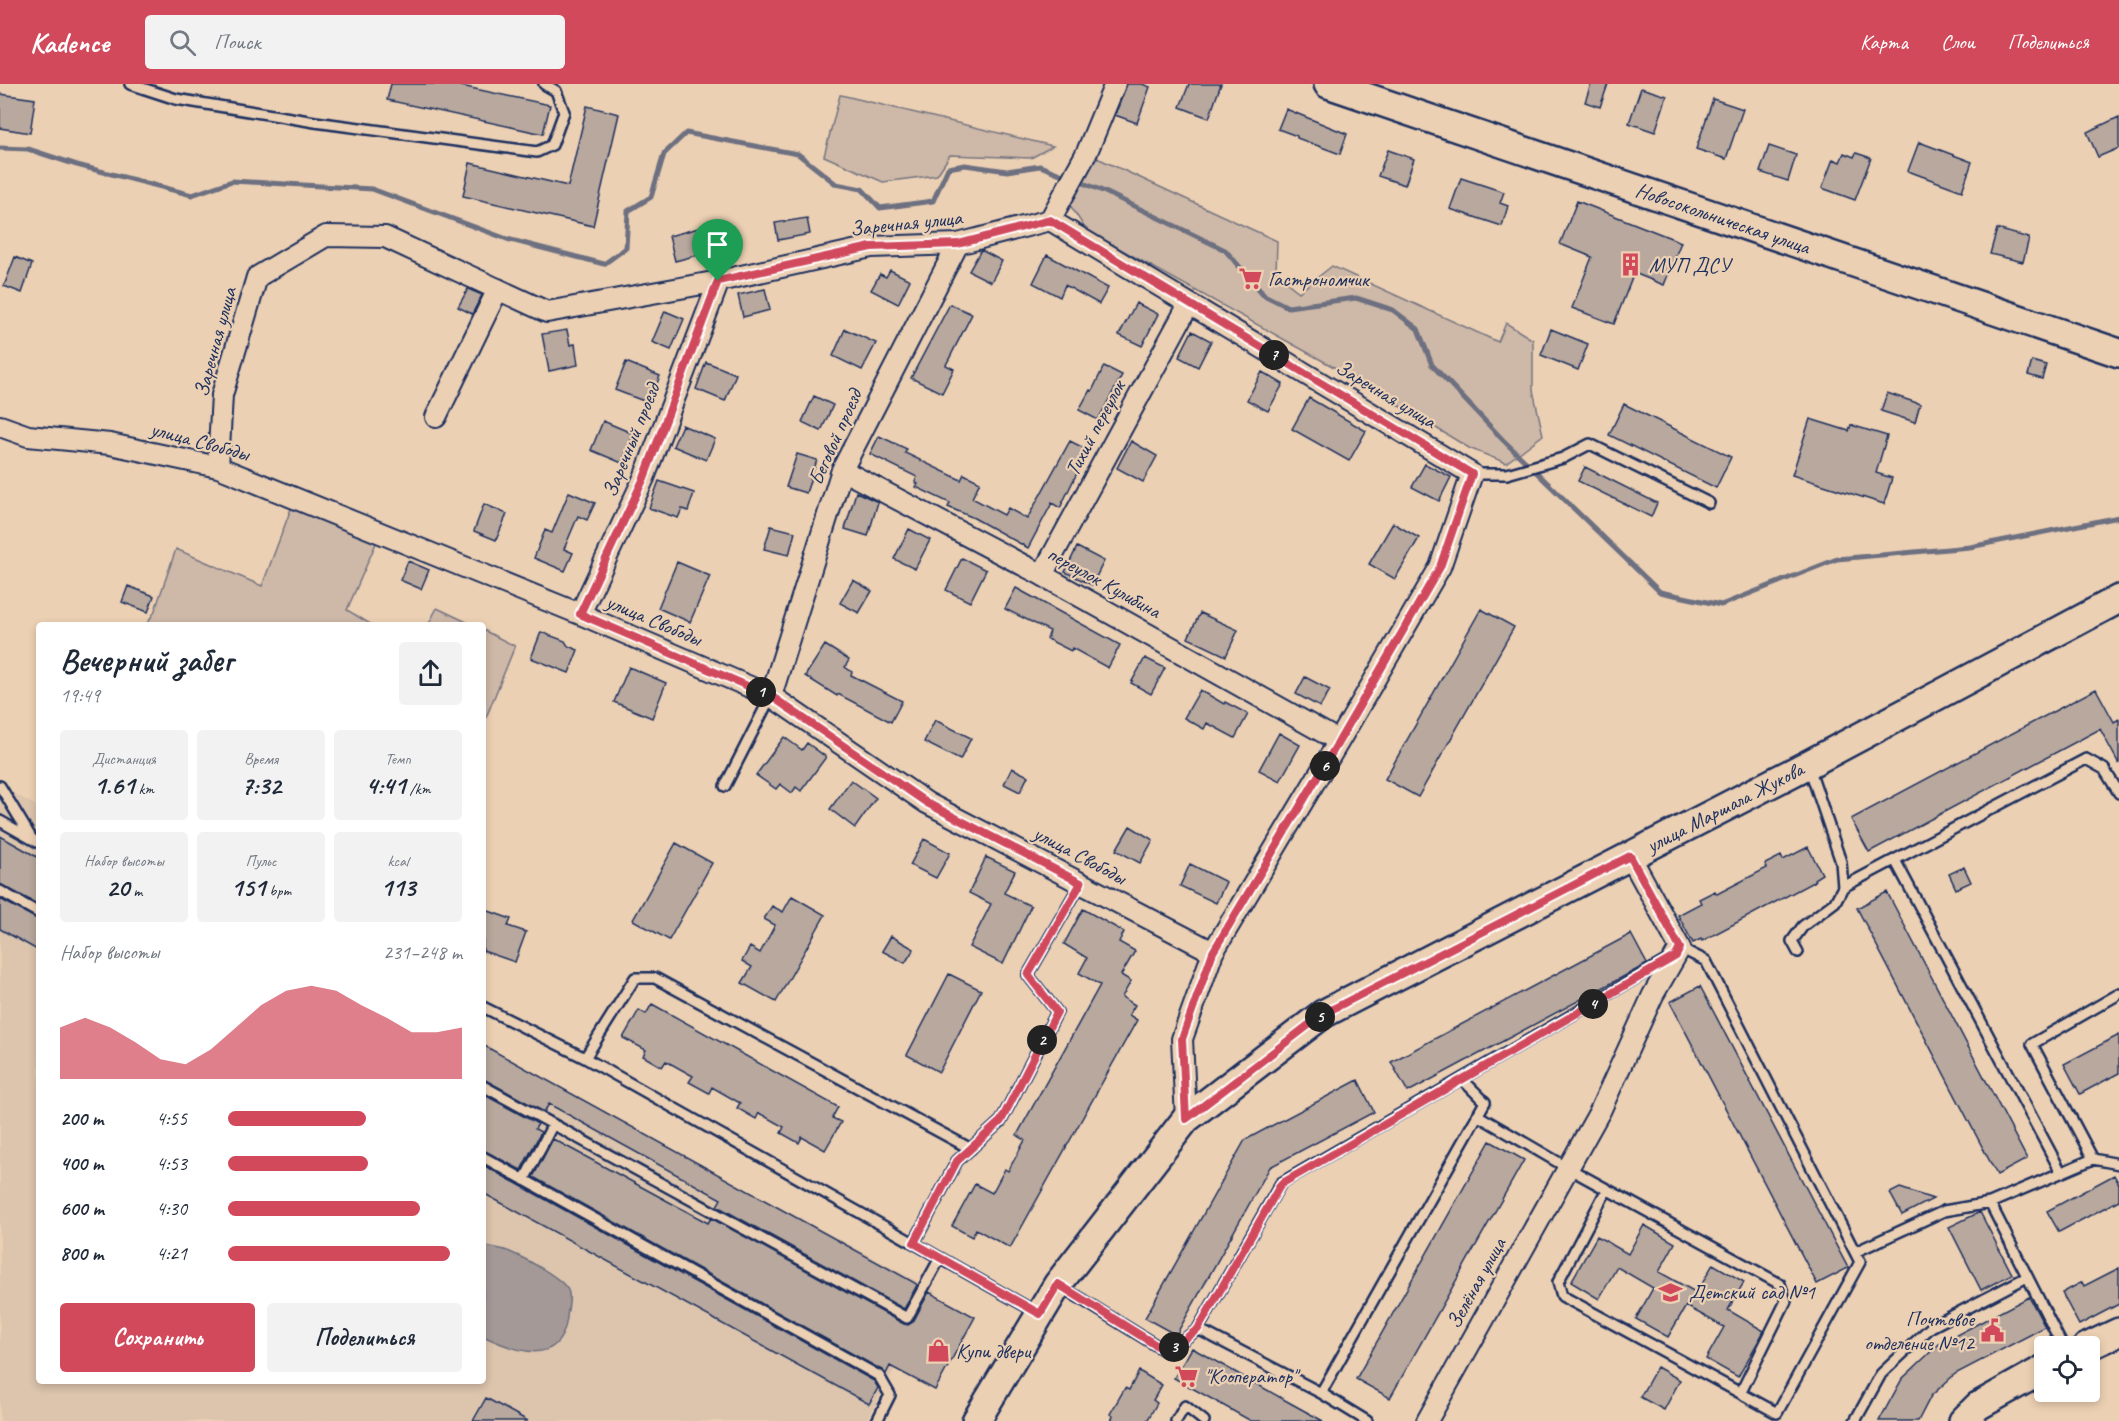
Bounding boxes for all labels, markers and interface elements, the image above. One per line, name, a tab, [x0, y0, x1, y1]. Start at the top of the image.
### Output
search box	[145, 15, 565, 69]
text: Kadence	[30, 25, 109, 60]
icon: search	[166, 26, 199, 59]
text: Поиск	[214, 28, 261, 56]
text: Карта	[1860, 29, 1908, 55]
text: Слои	[1941, 29, 1975, 55]
text: Поделиться	[2008, 29, 2089, 55]
street label: Новосокольническая улица	[1632, 177, 1815, 260]
street label: Заречная улица	[849, 204, 965, 242]
pin	[692, 219, 743, 281]
icon: arrive	[701, 228, 734, 261]
building icon: МУП ДСУ	[1618, 252, 1644, 278]
place label: МУП ДСУ	[1649, 252, 1733, 278]
supermarket icon: Гастрономчик	[1237, 266, 1263, 292]
place label: Гастрономчик	[1268, 266, 1371, 292]
street label: Заречная улица	[188, 283, 243, 400]
pin: 7	[1259, 340, 1289, 370]
text: 7	[1270, 345, 1278, 365]
street label: Заречная улица	[1331, 354, 1442, 435]
street label: Тихий переулок	[1059, 374, 1132, 480]
street label: Заречный проезд	[596, 377, 667, 501]
street label: Беговой проезд	[802, 383, 869, 489]
street label: улица Свободы	[146, 415, 254, 467]
street label: переулок Кулибина	[1043, 540, 1167, 625]
street label: улица Свободы	[601, 588, 707, 652]
text: Вечерний забег	[60, 639, 233, 681]
button: share	[399, 642, 462, 705]
pin: 1	[746, 677, 776, 707]
text: 1	[757, 682, 765, 702]
text: 19:49	[60, 683, 100, 708]
text: Дистанция	[92, 749, 156, 769]
text: Время	[244, 749, 278, 769]
text: Темп	[385, 749, 411, 769]
pin: 6	[1310, 751, 1340, 781]
street label: улица Маршала Жукова	[1640, 755, 1810, 859]
text: 6	[1321, 756, 1329, 776]
text: 1.61	[94, 769, 135, 802]
text: 7:32	[241, 769, 281, 802]
text: 4:41	[365, 769, 406, 802]
text: km	[135, 779, 154, 799]
text: /km	[406, 779, 431, 799]
street label: улица Свободы	[1028, 819, 1132, 891]
text: Набор высоты	[84, 851, 164, 871]
text: Пульс	[246, 851, 276, 871]
text: kcal	[387, 851, 409, 871]
text: 20	[106, 871, 129, 904]
text: 151	[231, 871, 265, 904]
text: 113	[380, 871, 416, 904]
text: m	[129, 881, 142, 901]
text: bpm	[265, 881, 291, 901]
text: Набор высоты	[60, 940, 159, 965]
text: 231–248 m	[383, 940, 462, 965]
pin: 4	[1578, 989, 1608, 1019]
text: 4	[1589, 994, 1597, 1014]
pin: 5	[1305, 1002, 1335, 1032]
text: 5	[1317, 1007, 1323, 1027]
pin: 2	[1027, 1025, 1057, 1055]
text: 2	[1038, 1030, 1046, 1050]
text: 200 m	[60, 1106, 103, 1131]
text: 4:55	[156, 1106, 187, 1131]
text: 400 m	[60, 1151, 103, 1176]
text: 4:53	[156, 1151, 187, 1176]
text: 600 m	[60, 1196, 104, 1221]
text: 4:30	[156, 1196, 187, 1221]
street label: Зелёная улица	[1440, 1232, 1512, 1333]
text: 800 m	[60, 1241, 103, 1266]
text: 4:21	[156, 1241, 187, 1266]
school or university icon: Детский сад №1	[1658, 1279, 1684, 1305]
place label: Детский сад №1	[1689, 1279, 1817, 1305]
button: Сохранить	[60, 1303, 255, 1372]
button: Поделиться	[267, 1303, 462, 1372]
place label: Почтовое отделение №12	[1864, 1306, 1976, 1356]
public building icon: Почтовое отделение №12	[1979, 1318, 2005, 1344]
pin: 3	[1159, 1332, 1189, 1362]
map controls	[2034, 1336, 2100, 1402]
button: locate	[2034, 1336, 2100, 1402]
text: 3	[1170, 1337, 1178, 1357]
shop icon: Купи двери	[925, 1338, 951, 1364]
place label: Купи двери	[956, 1338, 1032, 1364]
supermarket icon: "Кооператор"	[1173, 1363, 1199, 1389]
place label: "Кооператор"	[1204, 1363, 1301, 1389]

